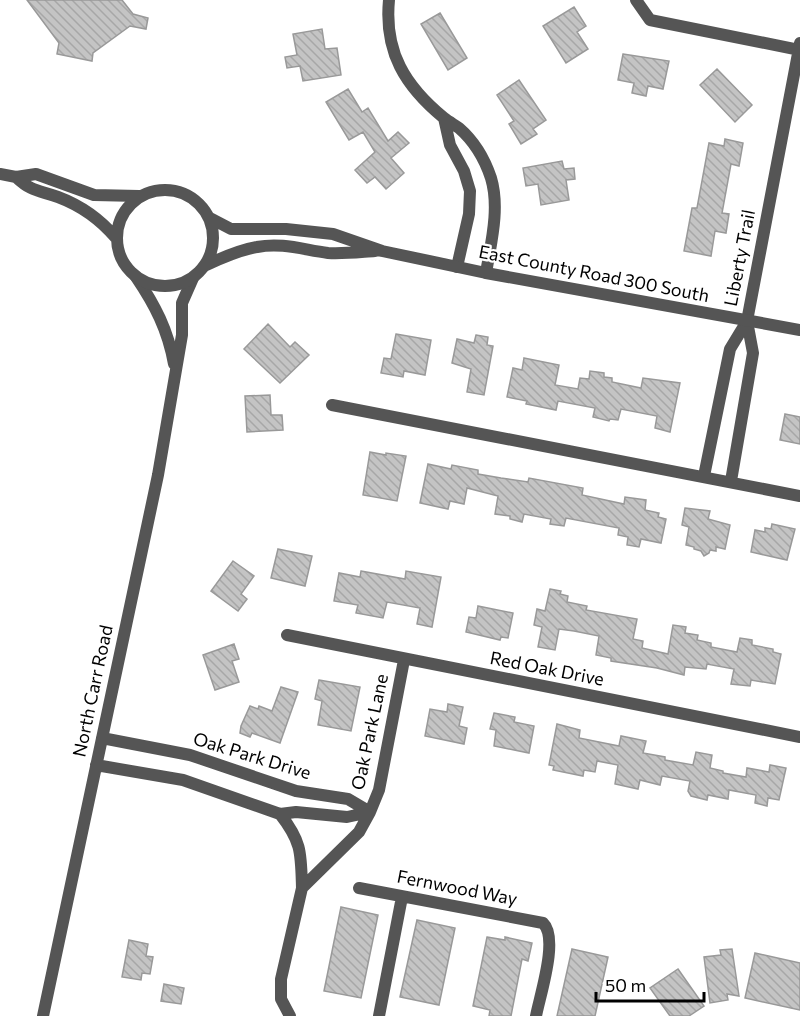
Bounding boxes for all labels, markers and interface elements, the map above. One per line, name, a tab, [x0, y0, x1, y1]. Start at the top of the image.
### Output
street label: Liberty Trail	[719, 208, 759, 308]
street label: East County Road 300 South	[477, 240, 711, 306]
street label: North Carr Road	[67, 623, 117, 759]
street label: Red Oak Drive	[488, 646, 606, 690]
street label: Oak Park Lane	[346, 672, 392, 792]
street label: Oak Park Drive	[191, 727, 314, 783]
street label: Fernwood Way	[395, 865, 519, 909]
scale bar	[596, 965, 704, 1003]
text: 50 m	[605, 974, 646, 996]

